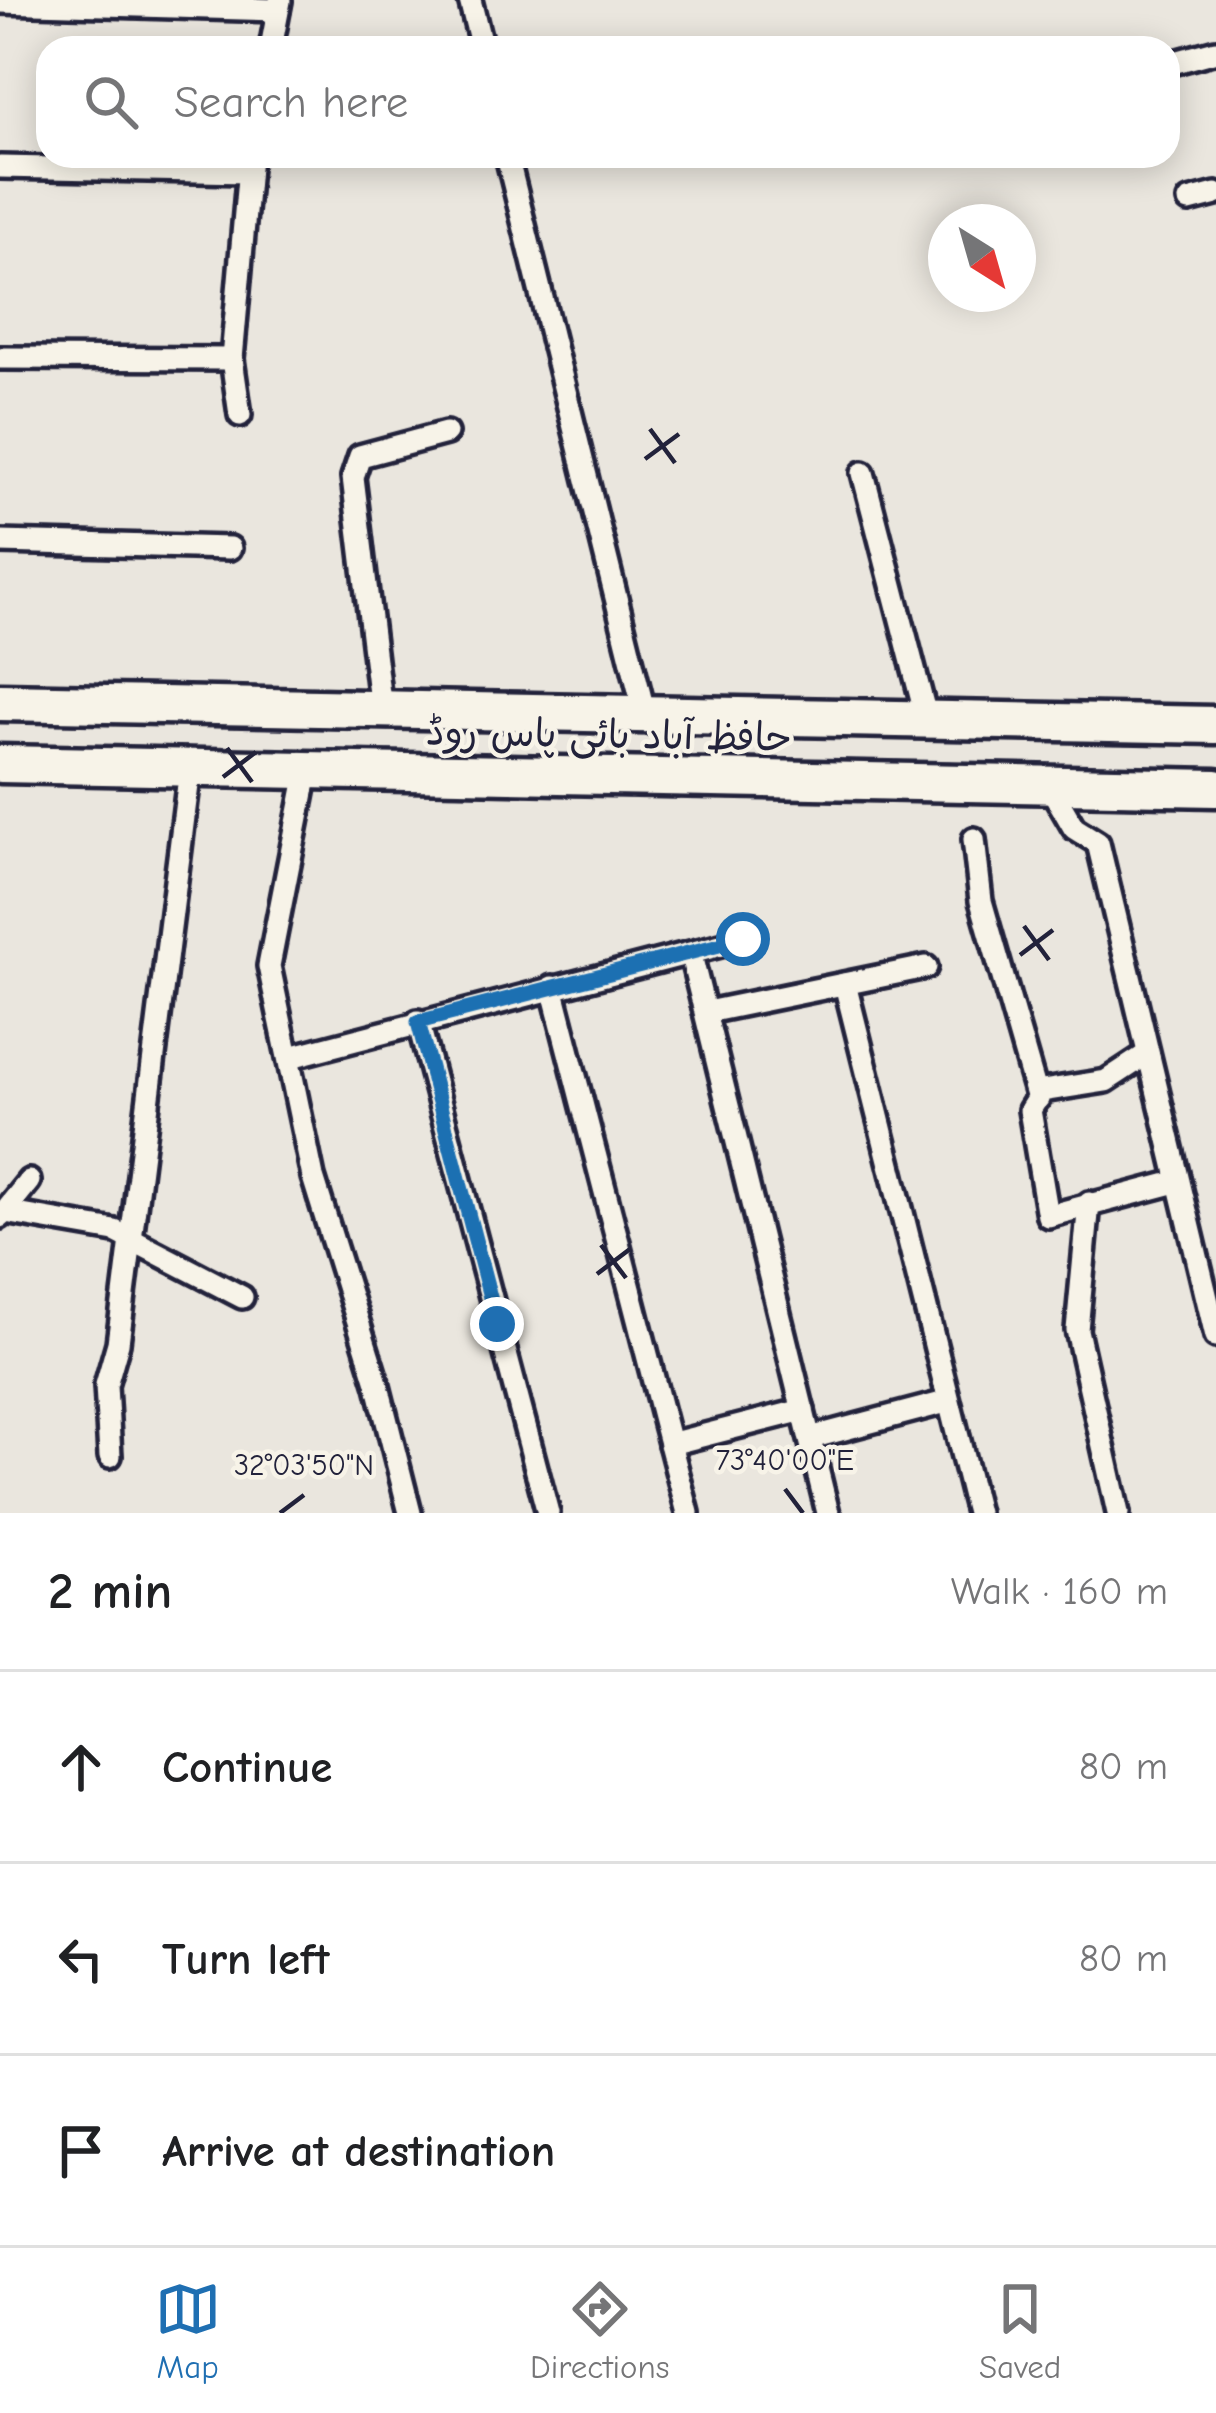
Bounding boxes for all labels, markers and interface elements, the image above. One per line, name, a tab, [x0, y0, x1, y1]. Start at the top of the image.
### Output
search box	[36, 36, 1180, 168]
icon: search	[78, 69, 144, 135]
text: Search here	[174, 76, 408, 128]
north arrow	[928, 204, 1036, 312]
street label: حافظ آباد بائی پاس روڈ	[426, 709, 792, 763]
route start	[716, 912, 770, 966]
route end	[470, 1297, 524, 1351]
text: 73°40'00"E	[716, 1443, 854, 1478]
text: 32°03'50"N	[234, 1448, 374, 1483]
text: 2 min	[48, 1562, 172, 1621]
text: Walk · 160 m	[951, 1569, 1168, 1614]
icon: ahead	[48, 1734, 114, 1800]
text: Continue	[162, 1741, 332, 1793]
text: 80 m	[1079, 1744, 1168, 1789]
icon: left	[48, 1926, 114, 1992]
text: Turn left	[162, 1933, 329, 1985]
text: 80 m	[1079, 1936, 1168, 1981]
icon: arrive	[48, 2118, 114, 2184]
text: Arrive at destination	[162, 2125, 555, 2177]
tab: Map	[155, 2276, 221, 2386]
tab: Directions	[530, 2276, 670, 2386]
tab: Saved	[979, 2276, 1061, 2386]

